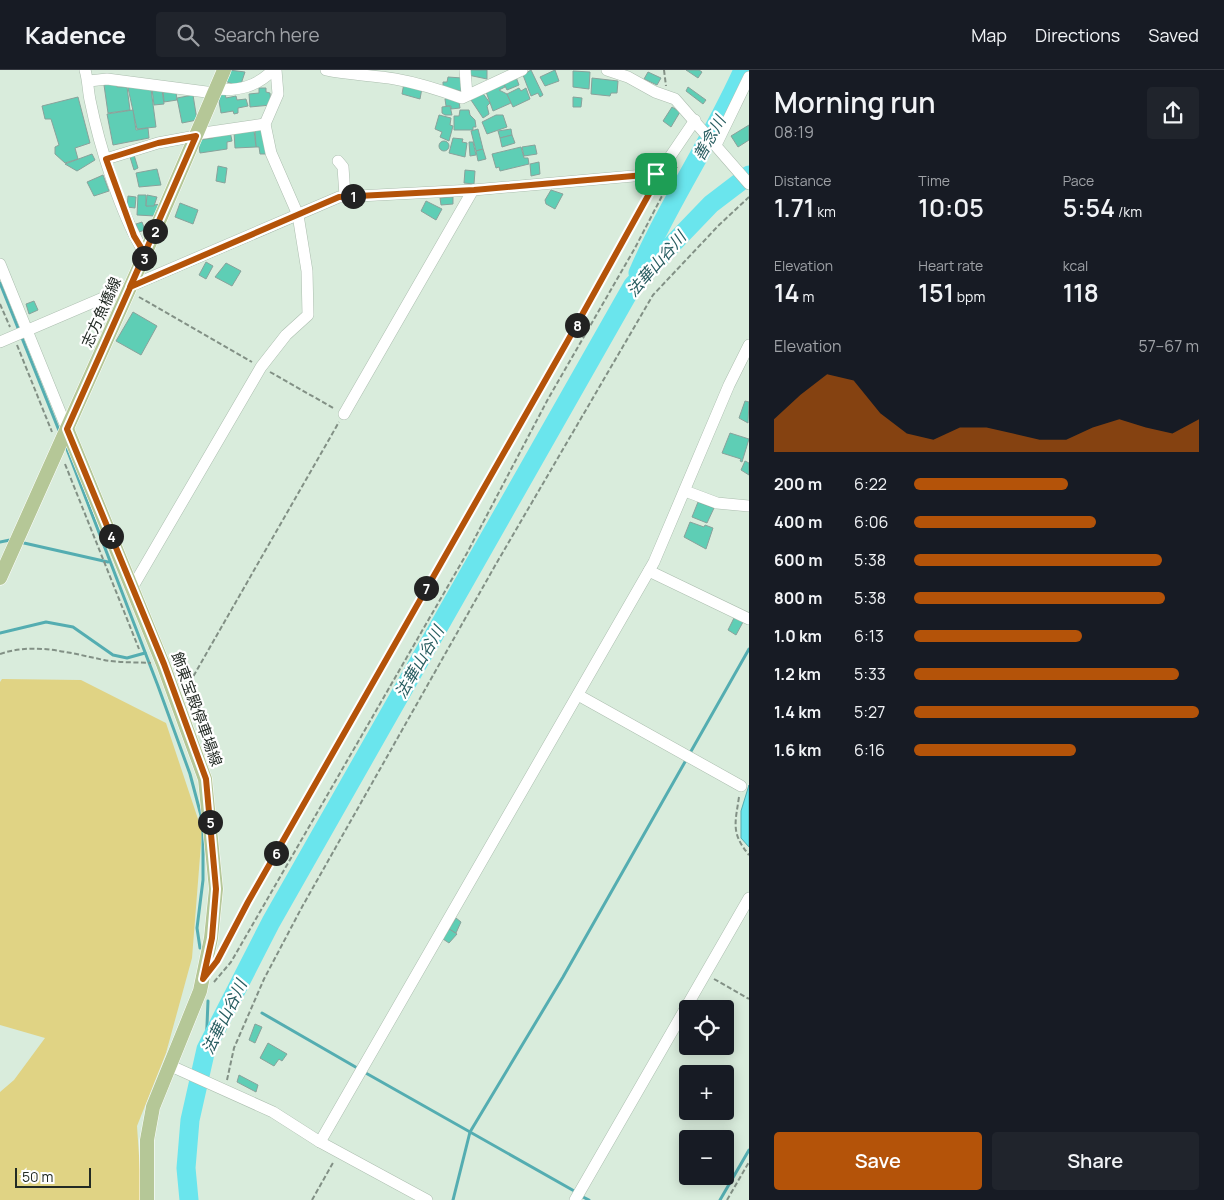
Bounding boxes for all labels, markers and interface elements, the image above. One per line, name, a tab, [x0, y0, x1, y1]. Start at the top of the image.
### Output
search box	[156, 12, 506, 57]
text: Kadence	[25, 18, 126, 51]
icon: search	[174, 21, 202, 49]
text: Search here	[214, 22, 320, 48]
text: Map	[971, 23, 1007, 47]
text: Directions	[1035, 23, 1120, 47]
text: Saved	[1148, 23, 1199, 47]
text: Morning run	[774, 83, 935, 121]
button: share	[1147, 87, 1199, 139]
water label: 善念川	[688, 110, 731, 164]
text: 08:19	[774, 121, 814, 143]
pin	[635, 153, 677, 195]
icon: arrive	[642, 160, 670, 188]
text: Distance	[774, 171, 831, 190]
text: Time	[918, 171, 950, 190]
text: Pace	[1063, 171, 1094, 190]
pin: 1	[340, 184, 366, 208]
text: 1	[350, 187, 357, 206]
text: 1.71	[774, 190, 814, 225]
text: 10:05	[918, 190, 984, 225]
text: 5:54	[1063, 190, 1115, 225]
text: km	[814, 202, 836, 221]
text: /km	[1115, 202, 1142, 221]
pin: 2	[142, 218, 168, 244]
text: 2	[151, 222, 160, 241]
water label: 法華山谷川	[621, 225, 692, 301]
pin: 3	[132, 246, 156, 270]
text: 3	[140, 249, 149, 268]
text: Elevation	[774, 256, 833, 275]
text: Heart rate	[918, 256, 983, 275]
text: kcal	[1063, 256, 1088, 275]
street label: 志方魚橋線	[76, 273, 126, 351]
text: 14	[774, 275, 800, 310]
text: 151	[918, 275, 954, 310]
text: 118	[1063, 275, 1099, 310]
text: m	[800, 287, 814, 306]
text: bpm	[954, 287, 985, 306]
pin: 8	[564, 312, 590, 338]
text: 8	[573, 316, 582, 335]
text: Elevation	[774, 335, 842, 357]
text: 57–67 m	[1139, 335, 1199, 357]
text: 200 m	[774, 473, 822, 495]
text: 6:22	[854, 473, 887, 495]
text: 400 m	[774, 511, 822, 533]
text: 6:06	[854, 511, 888, 533]
pin: 4	[98, 524, 124, 548]
text: 4	[107, 527, 116, 546]
text: 600 m	[774, 549, 823, 571]
text: 5:38	[854, 549, 886, 571]
pin: 7	[414, 576, 438, 600]
text: 7	[423, 579, 430, 598]
text: 800 m	[774, 587, 822, 609]
text: 5:38	[854, 587, 886, 609]
water label: 法華山谷川	[389, 620, 450, 702]
text: 1.0 km	[774, 625, 822, 647]
text: 6:13	[854, 625, 884, 647]
street label: 飾東宝殿停車場線	[167, 649, 227, 769]
text: 1.2 km	[774, 663, 821, 685]
text: 5:33	[854, 663, 886, 685]
text: 1.4 km	[774, 701, 821, 723]
text: 5:27	[854, 701, 885, 723]
text: 1.6 km	[774, 739, 821, 761]
text: 6:16	[854, 739, 885, 761]
pin: 5	[198, 810, 222, 834]
text: 5	[206, 813, 215, 832]
pin: 6	[264, 840, 288, 866]
text: 6	[272, 844, 281, 863]
water label: 法華山谷川	[197, 974, 252, 1058]
map controls	[679, 1000, 734, 1185]
button: locate	[679, 1000, 734, 1055]
button: +	[679, 1065, 734, 1120]
button: −	[679, 1130, 734, 1185]
button: Save	[774, 1132, 982, 1190]
button: Share	[992, 1132, 1199, 1190]
scale bar	[15, 1165, 91, 1188]
text: 50 m	[22, 1167, 53, 1186]

